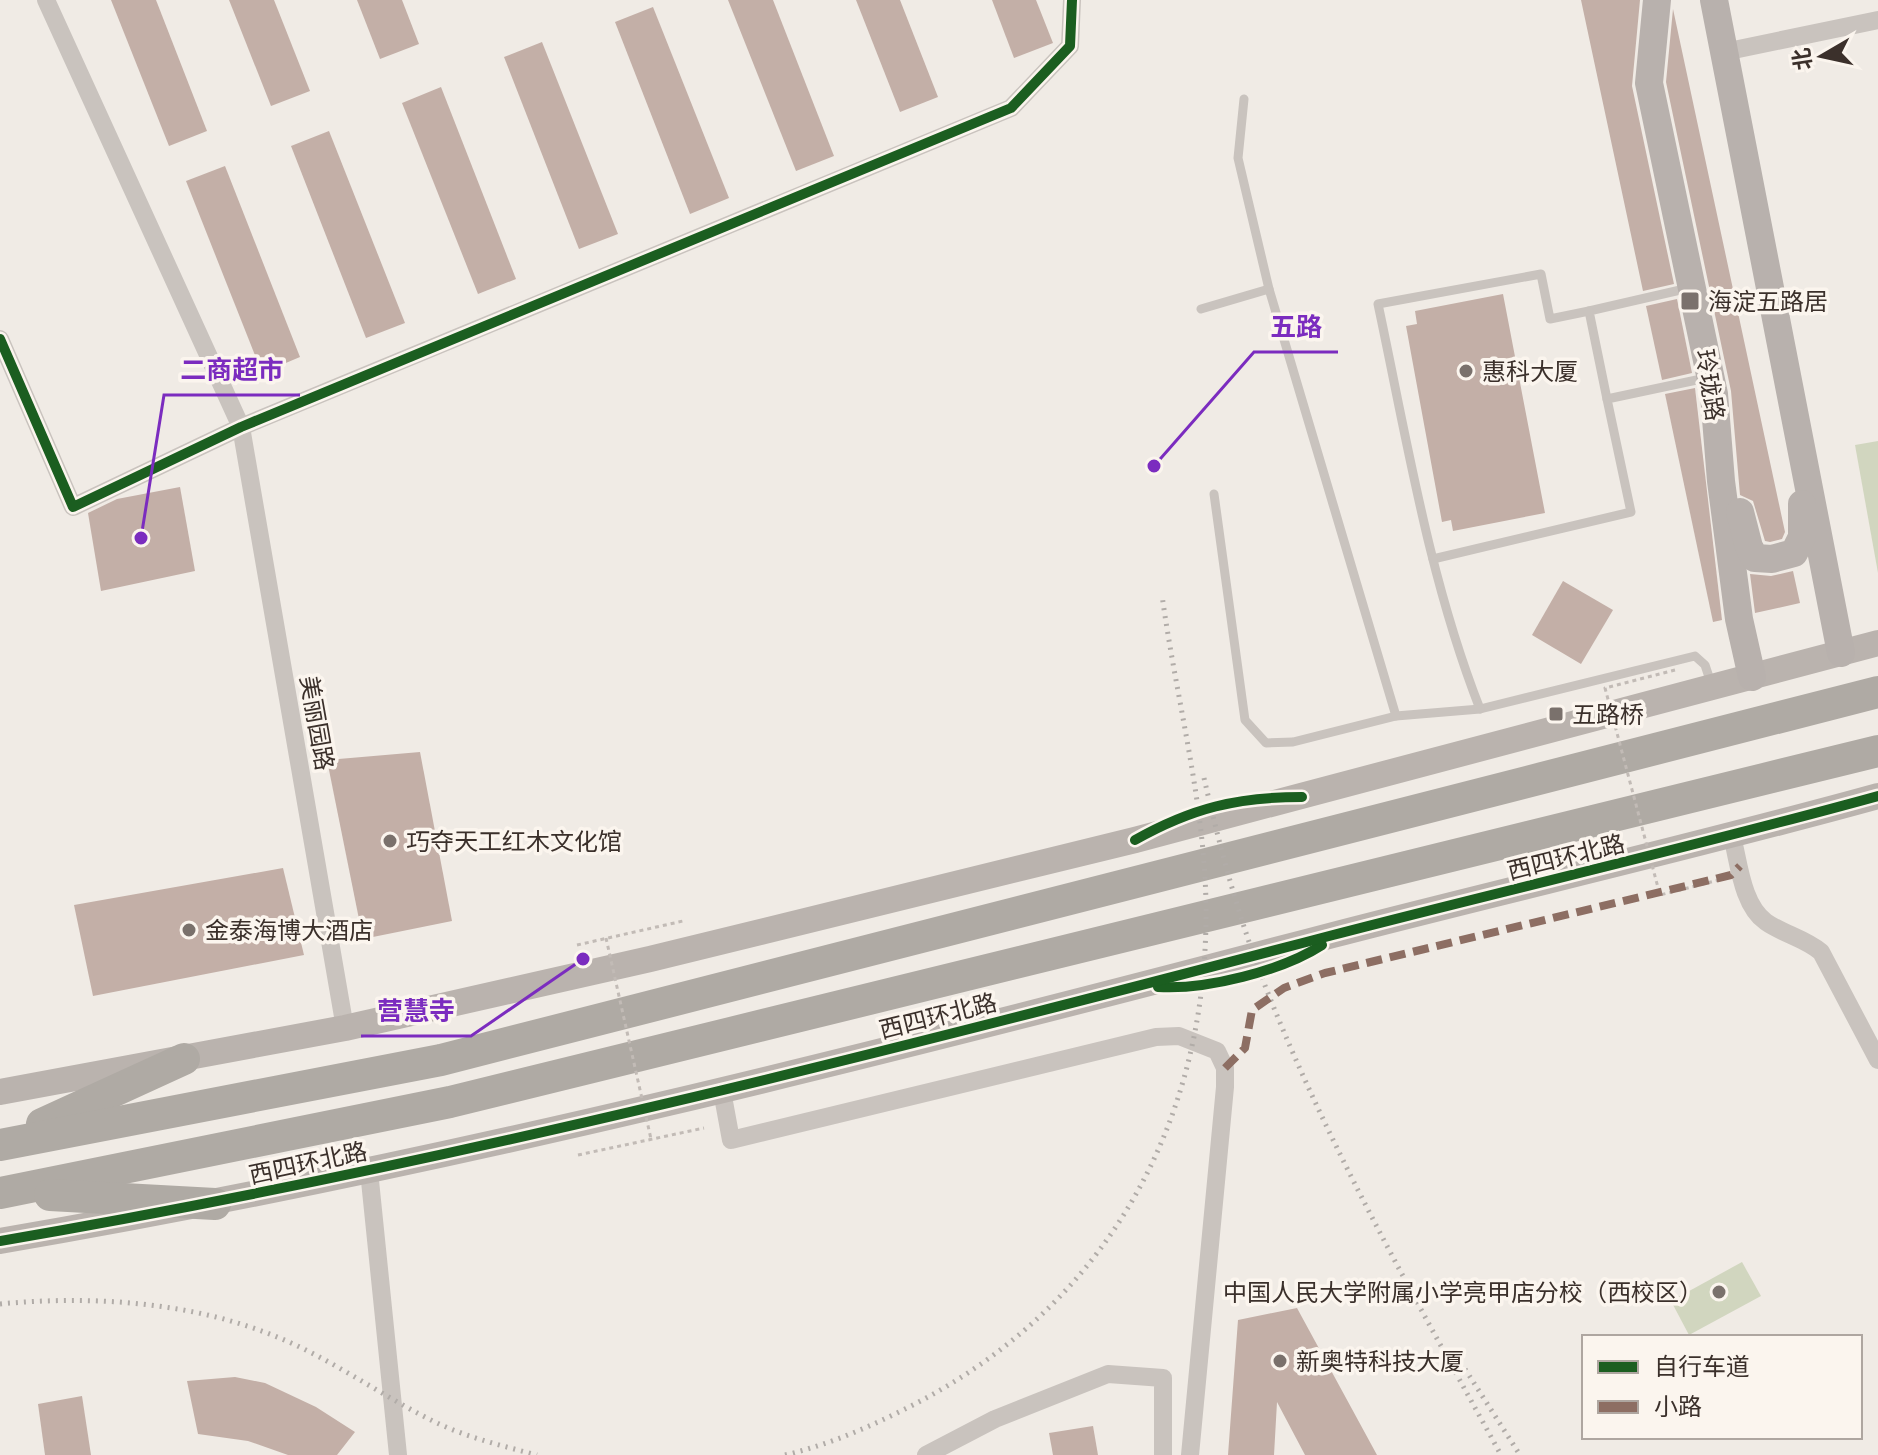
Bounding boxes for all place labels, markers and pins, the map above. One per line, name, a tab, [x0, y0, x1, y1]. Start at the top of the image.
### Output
place label: 海淀五路居	[1708, 287, 1828, 316]
marker: 海淀五路居	[1679, 290, 1701, 312]
callout: 五路	[1254, 302, 1338, 352]
callout: 二商超市	[164, 345, 300, 395]
place label: 惠科大厦	[1482, 357, 1578, 386]
marker: 惠科大厦	[1457, 362, 1475, 380]
place label: 五路桥	[1572, 700, 1644, 729]
marker: 五路桥	[1547, 705, 1565, 723]
place label: 巧夺天工红木文化馆	[406, 827, 622, 856]
marker: 巧夺天工红木文化馆	[381, 832, 399, 850]
place label: 金泰海博大酒店	[205, 916, 373, 945]
marker: 金泰海博大酒店	[180, 921, 198, 939]
callout: 营慧寺	[361, 986, 471, 1036]
place label: 中国人民大学附属小学亮甲店分校（西校区）	[1223, 1278, 1703, 1307]
marker: 中国人民大学附属小学亮甲店分校（西校区）	[1710, 1283, 1728, 1301]
place label: 新奥特科技大厦	[1296, 1347, 1464, 1376]
marker: 新奥特科技大厦	[1271, 1352, 1289, 1370]

